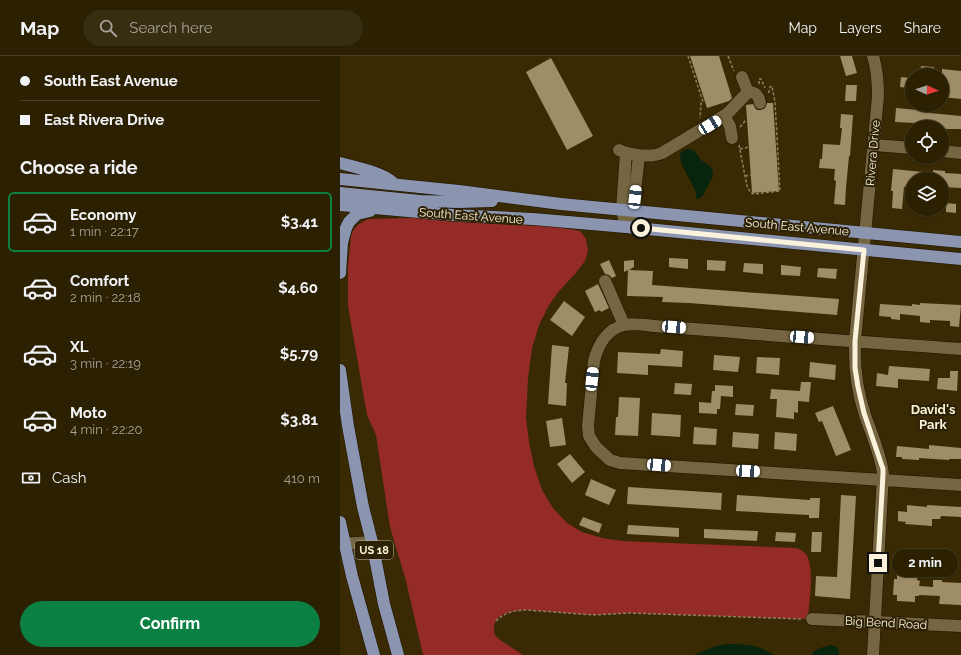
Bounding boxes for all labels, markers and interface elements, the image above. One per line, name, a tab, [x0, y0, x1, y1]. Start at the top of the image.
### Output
search box	[83, 10, 363, 46]
text: Map	[20, 17, 59, 39]
icon: search	[97, 17, 119, 39]
text: Search here	[129, 19, 213, 37]
text: Map	[789, 20, 817, 36]
text: Layers	[839, 20, 882, 36]
text: Share	[904, 20, 941, 36]
north arrow	[905, 68, 949, 112]
map controls	[905, 68, 949, 216]
text: South East Avenue	[44, 72, 178, 90]
text: East Rivera Drive	[44, 111, 164, 129]
car	[697, 114, 723, 136]
street label: Rivera Drive	[863, 119, 883, 187]
button: locate	[905, 120, 949, 164]
text: Choose a ride	[20, 157, 138, 178]
button: layers	[905, 172, 949, 216]
car	[628, 184, 642, 210]
icon: car	[22, 204, 58, 240]
street label: South East Avenue	[419, 205, 523, 227]
text: Economy	[70, 206, 137, 224]
text: $3.41	[281, 213, 318, 231]
street label: South East Avenue	[745, 215, 849, 239]
route start	[632, 219, 650, 237]
text: 1 min · 22:17	[70, 224, 139, 239]
icon: car	[22, 270, 58, 306]
text: Comfort	[70, 272, 129, 290]
text: $4.60	[278, 279, 318, 297]
text: 2 min · 22:18	[70, 290, 141, 305]
car	[662, 320, 686, 334]
car	[790, 330, 814, 344]
icon: car	[22, 336, 58, 372]
text: XL	[70, 338, 88, 356]
text: $5.79	[280, 345, 318, 363]
text: 3 min · 22:19	[70, 356, 141, 371]
car	[585, 366, 599, 392]
icon: car	[22, 402, 58, 438]
district label: David's Park	[911, 402, 956, 432]
text: Moto	[70, 404, 107, 422]
text: $3.81	[280, 411, 318, 429]
text: 4 min · 22:20	[70, 422, 143, 437]
car	[647, 458, 671, 472]
car	[736, 464, 760, 478]
icon: cash	[20, 467, 42, 489]
text: Cash	[52, 469, 86, 487]
text: 410 m	[284, 471, 320, 486]
road number: US 18	[355, 541, 393, 559]
callout: 2 min	[892, 549, 958, 577]
route end	[869, 554, 887, 572]
text: 2 min	[908, 555, 942, 570]
button: Confirm	[20, 601, 320, 647]
street label: Big Bend Road	[844, 614, 928, 632]

